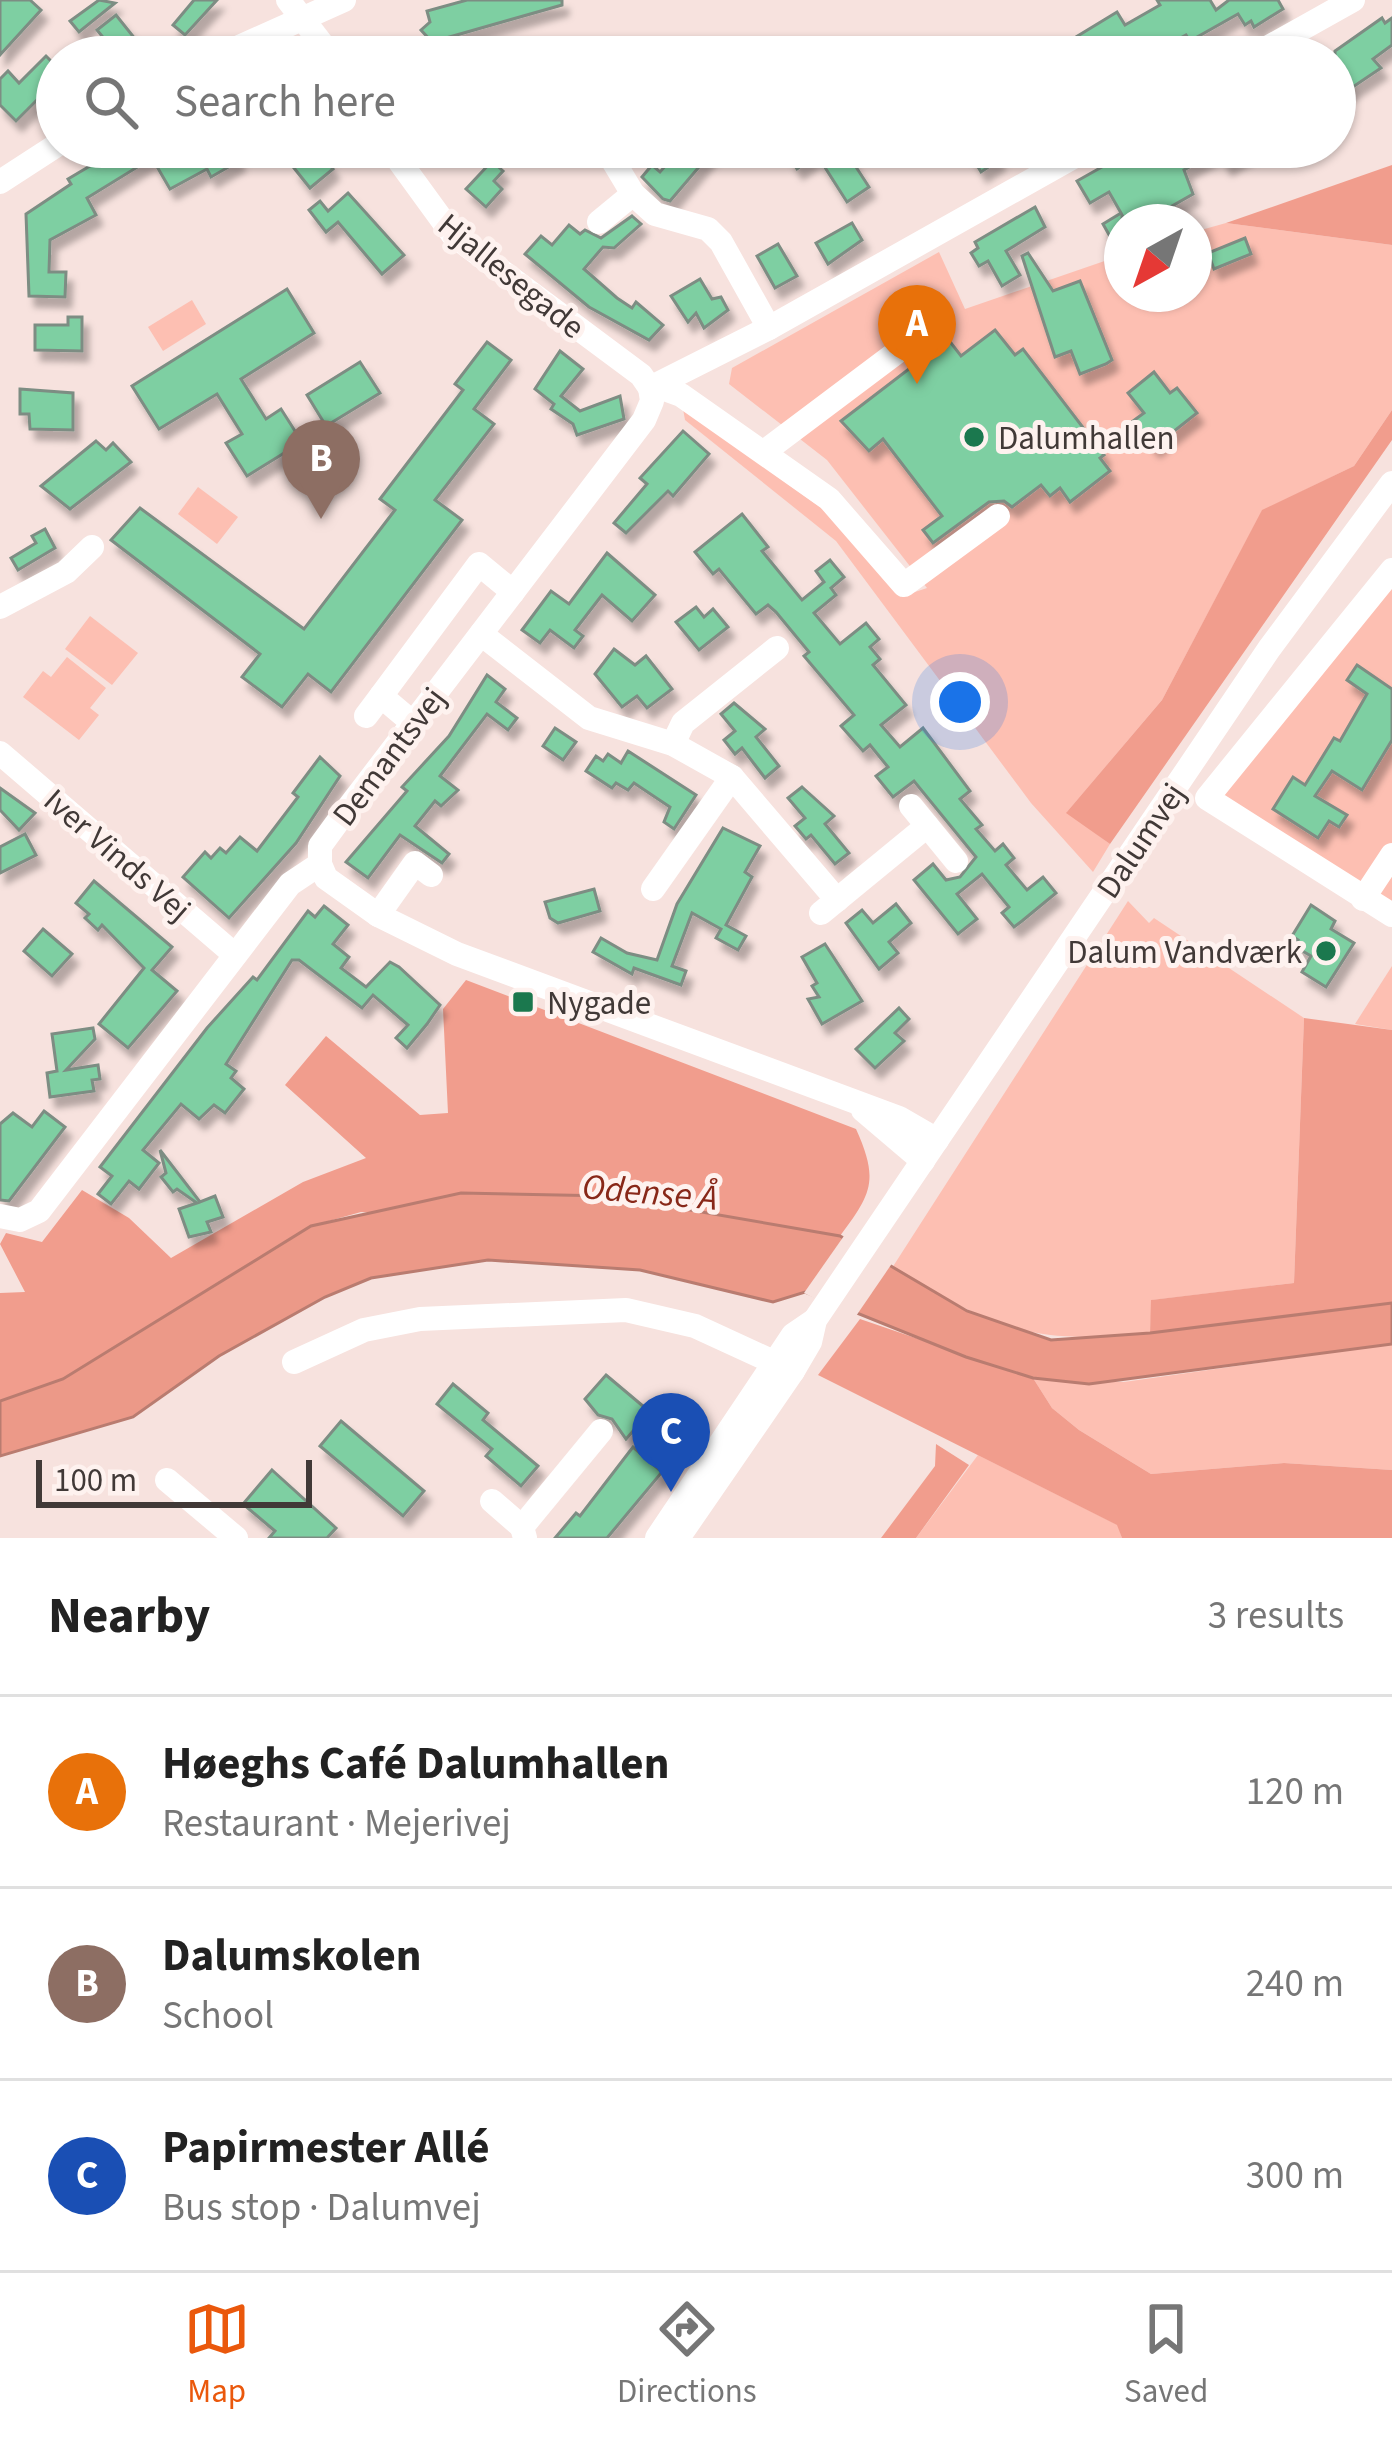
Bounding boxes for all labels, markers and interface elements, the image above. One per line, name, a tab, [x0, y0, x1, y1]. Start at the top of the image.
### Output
search box	[36, 36, 1356, 168]
icon: search	[78, 69, 144, 135]
text: Search here	[174, 70, 396, 134]
street label: Hjallesegade	[428, 202, 595, 350]
north arrow	[1104, 204, 1212, 312]
pin: A	[878, 285, 956, 384]
place label: Dalumhallen	[998, 415, 1174, 462]
pin: B	[282, 420, 360, 519]
marker: Dalumhallen	[961, 424, 987, 450]
your location	[930, 672, 990, 732]
street label: Demantsvej	[321, 678, 457, 836]
street label: Dalumvej	[1085, 774, 1197, 908]
street label: Iver Vinds Vej	[33, 778, 201, 932]
place label: Dalum Vandværk	[1067, 929, 1303, 976]
marker: Dalum Vandværk	[1313, 938, 1339, 964]
place label: Nygade	[547, 980, 651, 1027]
marker: Nygade	[510, 989, 536, 1015]
water label: Odense Å	[580, 1161, 720, 1224]
pin: C	[632, 1393, 710, 1492]
scale bar	[36, 1454, 312, 1507]
text: 100 m	[54, 1457, 137, 1504]
text: Nearby	[48, 1580, 210, 1652]
text: 3 results	[1208, 1588, 1344, 1644]
text: Høeghs Café Dalumhallen	[162, 1732, 669, 1796]
text: A	[76, 1764, 98, 1820]
text: 120 m	[1246, 1764, 1344, 1820]
text: Restaurant · Mejerivej	[162, 1796, 511, 1852]
text: Dalumskolen	[162, 1924, 422, 1988]
text: B	[75, 1956, 99, 2012]
text: 240 m	[1246, 1956, 1344, 2012]
text: School	[162, 1988, 274, 2044]
text: Papirmester Allé	[162, 2116, 490, 2180]
text: C	[76, 2148, 98, 2204]
text: 300 m	[1246, 2148, 1344, 2204]
text: Bus stop · Dalumvej	[162, 2180, 481, 2236]
tab: Map	[184, 2296, 250, 2415]
tab: Directions	[617, 2296, 757, 2415]
tab: Saved	[1124, 2296, 1208, 2415]

